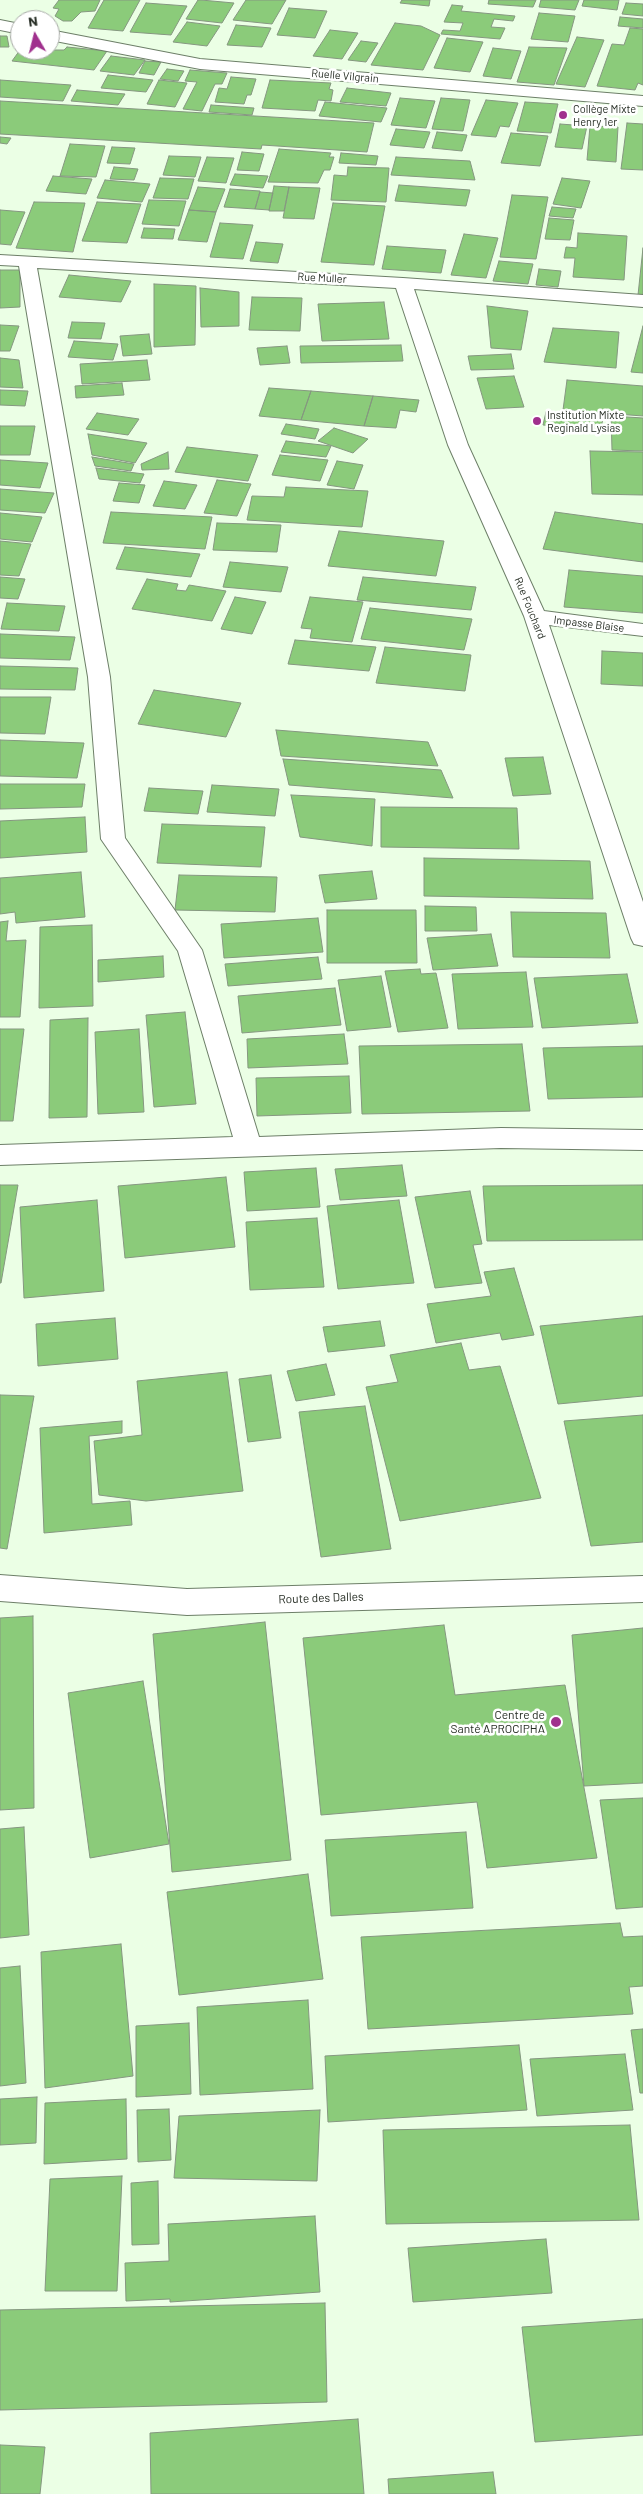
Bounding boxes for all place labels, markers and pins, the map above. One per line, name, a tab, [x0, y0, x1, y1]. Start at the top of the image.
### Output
place label: Collège Mixte Henry 1er	[573, 102, 636, 128]
marker: Collège Mixte Henry 1er	[557, 109, 569, 121]
place label: Institution Mixte Reginald Lysias	[547, 408, 624, 434]
marker: Institution Mixte Reginald Lysias	[531, 415, 543, 427]
place label: Centre de Santé APROCIPHA	[451, 1708, 545, 1736]
marker: Centre de Santé APROCIPHA	[549, 1715, 563, 1729]

